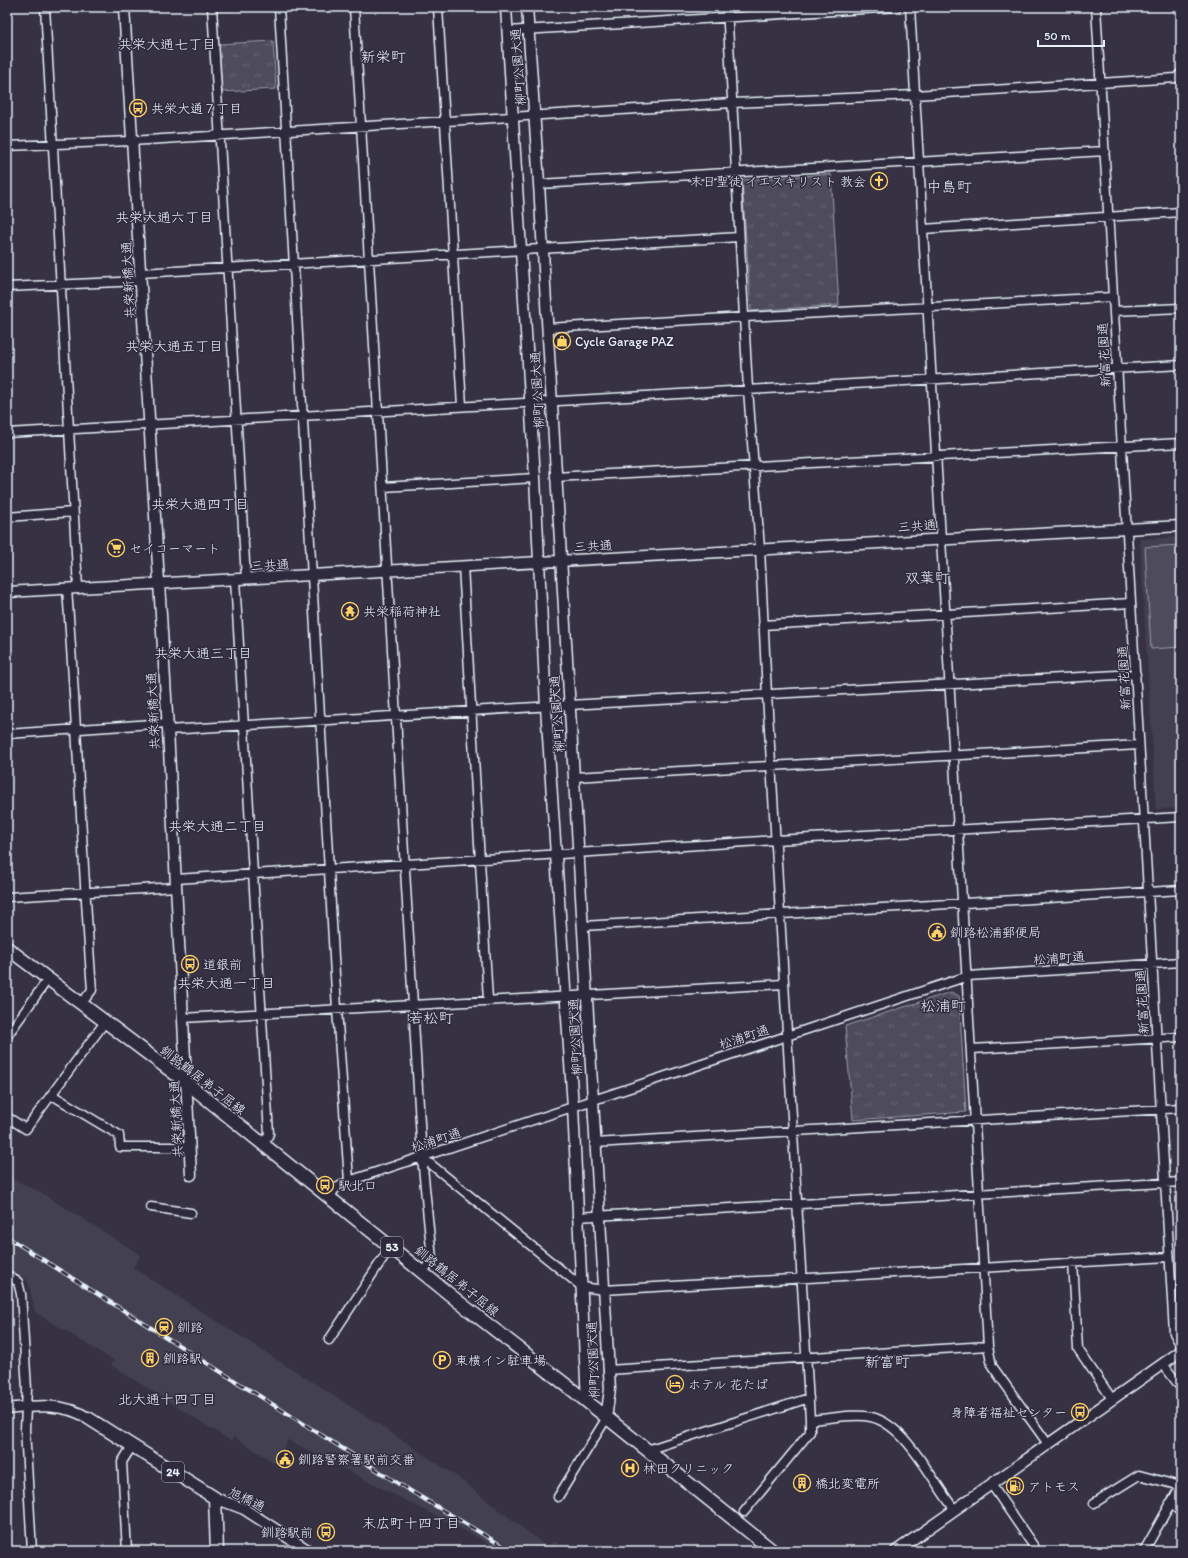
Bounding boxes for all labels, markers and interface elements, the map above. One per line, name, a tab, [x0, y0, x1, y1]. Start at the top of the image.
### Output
scale bar	[1038, 22, 1104, 48]
street label: 柳町公園大通	[508, 28, 528, 106]
text: 50 m	[1044, 29, 1070, 43]
district label: 共栄大通七丁目	[118, 36, 216, 53]
district label: 新栄町	[360, 48, 406, 66]
bus stop icon: 共栄大通７丁目	[128, 98, 148, 118]
place label: 共栄大通７丁目	[151, 101, 242, 116]
church icon: 末日聖徒 イエスキリスト 教会	[869, 171, 889, 191]
place label: 末日聖徒 イエスキリスト 教会	[690, 174, 866, 189]
district label: 中島町	[926, 178, 972, 196]
district label: 共栄大通六丁目	[115, 209, 213, 226]
street label: 共栄新橋大通	[118, 241, 138, 319]
street label: 新富花園通	[1095, 322, 1113, 388]
shop icon: Cycle Garage PAZ	[552, 331, 572, 351]
place label: Cycle Garage PAZ	[575, 334, 674, 349]
district label: 共栄大通五丁目	[125, 338, 223, 355]
street label: 柳町公園大通	[527, 351, 547, 429]
district label: 共栄大通四丁目	[151, 496, 249, 513]
street label: 三共通	[897, 517, 937, 535]
street label: 三共通	[573, 537, 613, 555]
supermarket icon: セイコーマート	[106, 538, 126, 558]
place label: セイコーマート	[129, 541, 220, 556]
street label: 三共通	[250, 556, 290, 574]
district label: 双葉町	[904, 569, 950, 587]
temple icon: 共栄稲荷神社	[340, 601, 360, 621]
place label: 共栄稲荷神社	[363, 604, 441, 619]
district label: 共栄大通三丁目	[154, 645, 252, 662]
street label: 新富花園通	[1115, 645, 1133, 711]
street label: 共栄新橋大通	[143, 672, 163, 750]
street label: 柳町公園大通	[547, 675, 567, 753]
district label: 共栄大通二丁目	[168, 818, 266, 835]
public building icon: 釧路松浦郵便局	[927, 922, 947, 942]
place label: 釧路松浦郵便局	[950, 925, 1041, 940]
street label: 松浦町通	[1033, 949, 1085, 967]
bus stop icon: 道銀前	[180, 954, 200, 974]
place label: 道銀前	[203, 957, 242, 972]
street label: 新富花園通	[1133, 969, 1151, 1035]
district label: 共栄大通一丁目	[177, 975, 275, 992]
district label: 松浦町	[920, 997, 966, 1015]
street label: 柳町公園大通	[565, 998, 585, 1076]
district label: 若松町	[408, 1009, 454, 1027]
street label: 松浦町通	[717, 1022, 771, 1052]
street label: 釧路鶴居弟子屈線	[157, 1042, 249, 1119]
street label: 共栄新橋大通	[166, 1080, 186, 1158]
street label: 松浦町通	[409, 1125, 463, 1155]
bus stop icon: 駅北口	[315, 1175, 335, 1195]
place label: 駅北口	[338, 1178, 377, 1193]
road number: 53	[381, 1237, 403, 1257]
street label: 釧路鶴居弟子屈線	[412, 1242, 503, 1320]
station icon: 釧路	[154, 1317, 174, 1337]
place label: 釧路	[177, 1320, 203, 1335]
street label: 柳町公園大通	[584, 1321, 602, 1399]
building icon: 釧路駅	[140, 1348, 160, 1368]
parking icon: 東横イン駐車場	[432, 1350, 452, 1370]
place label: 釧路駅	[163, 1351, 202, 1366]
place label: 東横イン駐車場	[455, 1353, 546, 1368]
district label: 新富町	[864, 1353, 910, 1371]
hotel icon: ホテル 花たば	[665, 1374, 685, 1394]
place label: ホテル 花たば	[688, 1377, 768, 1392]
district label: 北大通十四丁目	[118, 1391, 216, 1408]
bus stop icon: 身障者福祉センター	[1070, 1402, 1090, 1422]
place label: 身障者福祉センター	[951, 1405, 1067, 1420]
public building icon: 釧路警察署駅前交番	[275, 1449, 295, 1469]
place label: 釧路警察署駅前交番	[298, 1452, 415, 1467]
hospital icon: 林田クリニック	[620, 1458, 640, 1478]
place label: 林田クリニック	[643, 1461, 734, 1476]
road number: 24	[162, 1462, 184, 1482]
building icon: 橋北変電所	[792, 1473, 812, 1493]
place label: 橋北変電所	[815, 1476, 880, 1491]
fuel station icon: アトモス	[1005, 1476, 1025, 1496]
place label: アトモス	[1028, 1479, 1080, 1494]
street label: 旭橋通	[226, 1483, 268, 1515]
district label: 末広町十四丁目	[362, 1515, 460, 1532]
bus stop icon: 釧路駅前	[316, 1522, 336, 1542]
place label: 釧路駅前	[261, 1525, 313, 1540]

